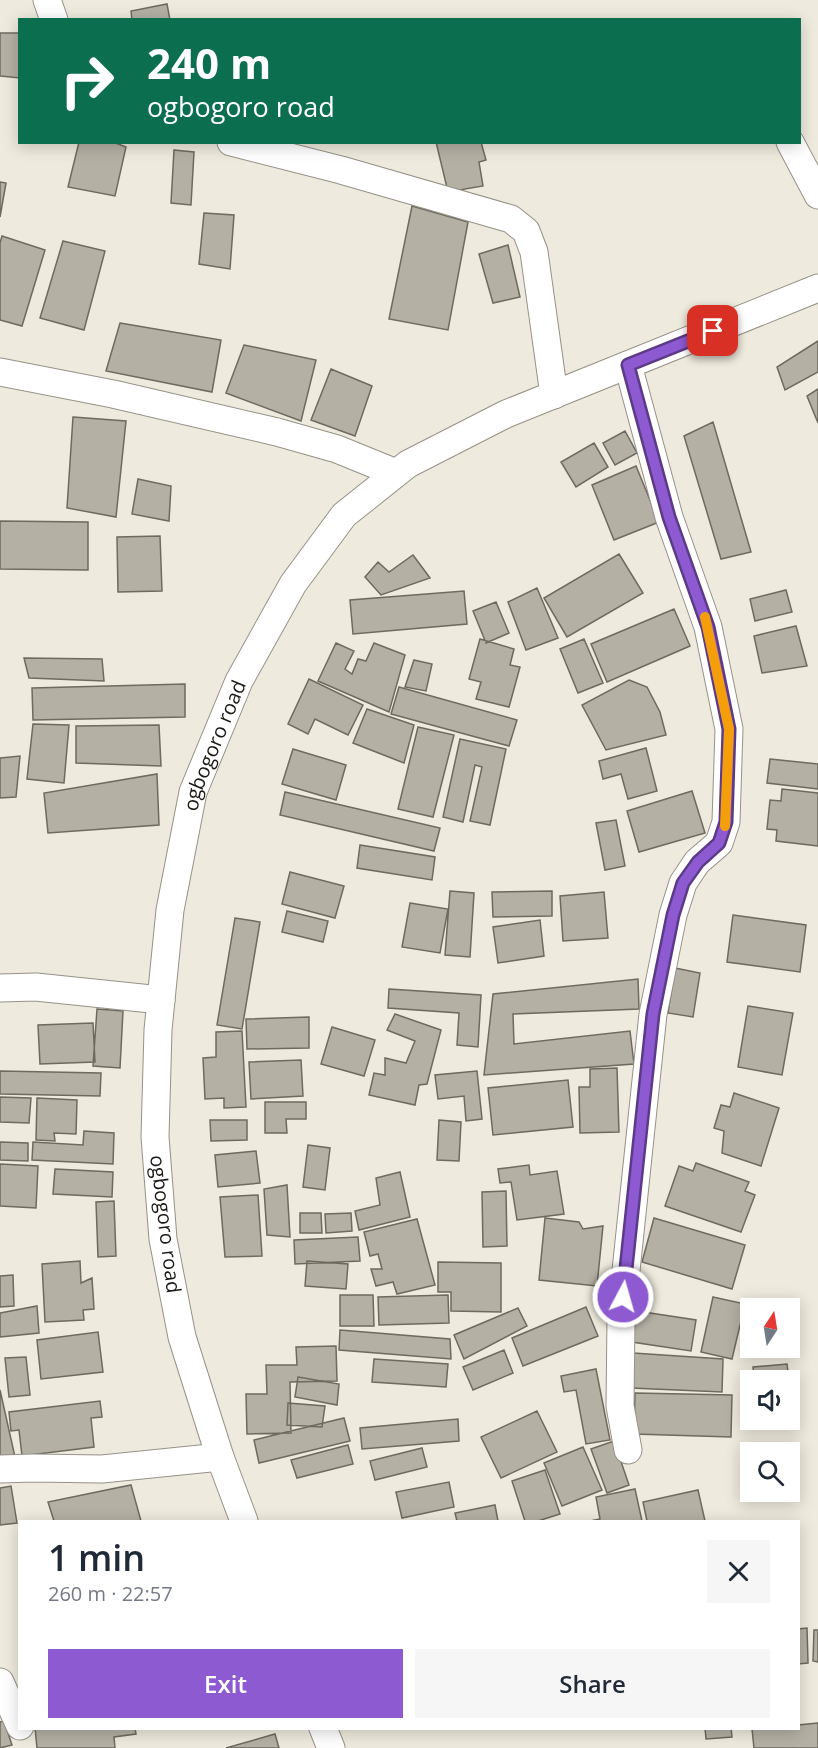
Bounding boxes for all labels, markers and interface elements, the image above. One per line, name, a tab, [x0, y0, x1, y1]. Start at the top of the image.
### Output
text: 240 m	[147, 34, 271, 91]
icon: right	[48, 42, 126, 120]
text: ogbogoro road	[147, 88, 335, 125]
pin	[687, 305, 738, 356]
icon: arrive	[696, 314, 729, 347]
street label: ogbogoro road	[176, 676, 252, 813]
street label: ogbogoro road	[144, 1153, 188, 1295]
position arrow	[591, 1265, 655, 1329]
north arrow	[740, 1298, 800, 1358]
map controls	[740, 1298, 800, 1502]
button: sound	[740, 1370, 800, 1430]
button: search	[740, 1442, 800, 1502]
text: 1 min	[48, 1533, 145, 1582]
button: close	[707, 1540, 770, 1603]
text: 260 m · 22:57	[48, 1580, 173, 1607]
button: Exit	[48, 1649, 403, 1718]
button: Share	[415, 1649, 770, 1718]

